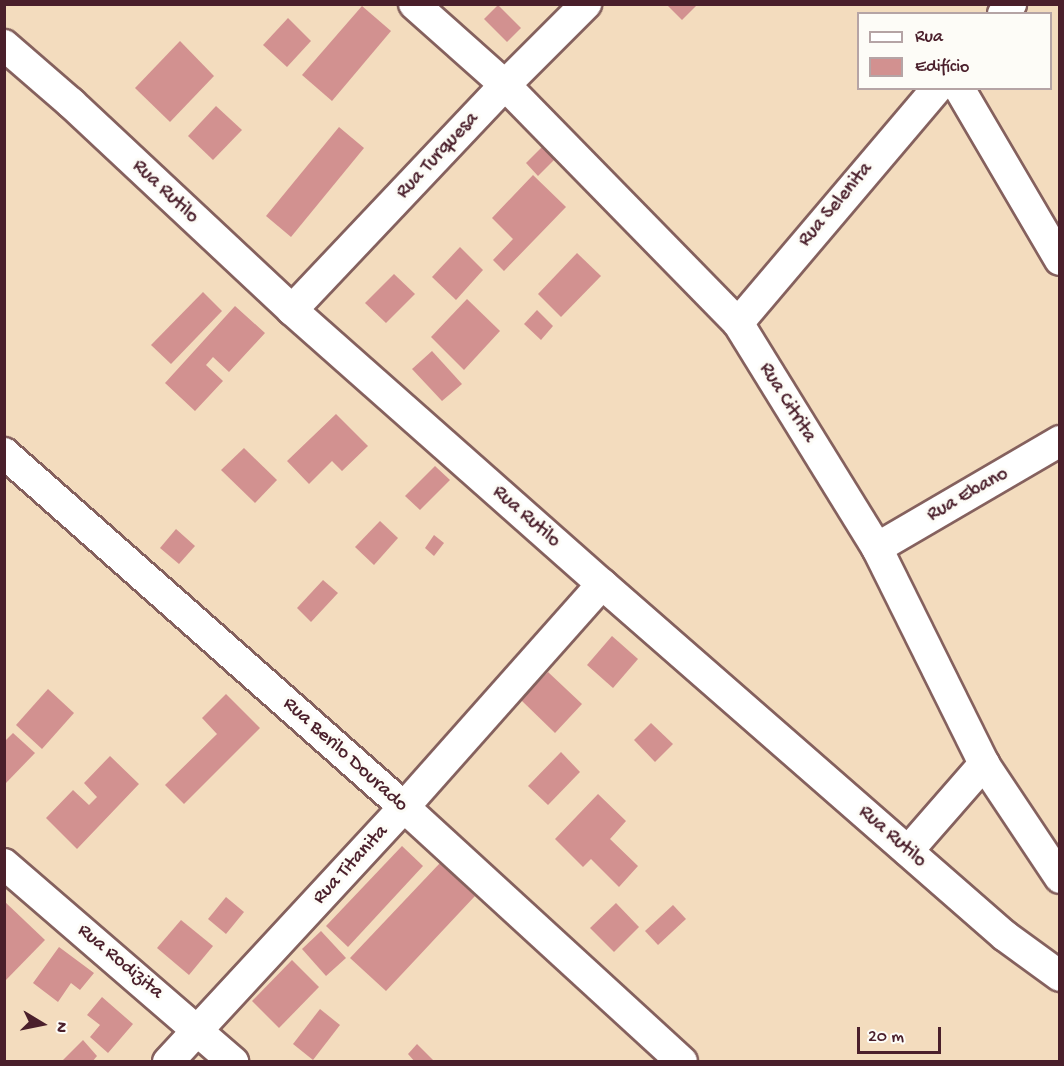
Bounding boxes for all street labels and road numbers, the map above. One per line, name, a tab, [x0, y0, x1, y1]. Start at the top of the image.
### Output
street label: Rua Turquesa	[392, 108, 484, 204]
street label: Rua Rutilo	[127, 155, 203, 229]
street label: Rua Selenita	[794, 158, 878, 252]
street label: Rua Citrita	[753, 359, 821, 447]
street label: Rua Ebano	[923, 462, 1013, 528]
street label: Rua Rutilo	[487, 481, 565, 553]
street label: Rua Berilo Dourado	[277, 692, 413, 818]
street label: Rua Rutilo	[853, 801, 931, 873]
street label: Rua Titanita	[308, 820, 394, 910]
street label: Rua Rodizita	[72, 919, 168, 1005]

